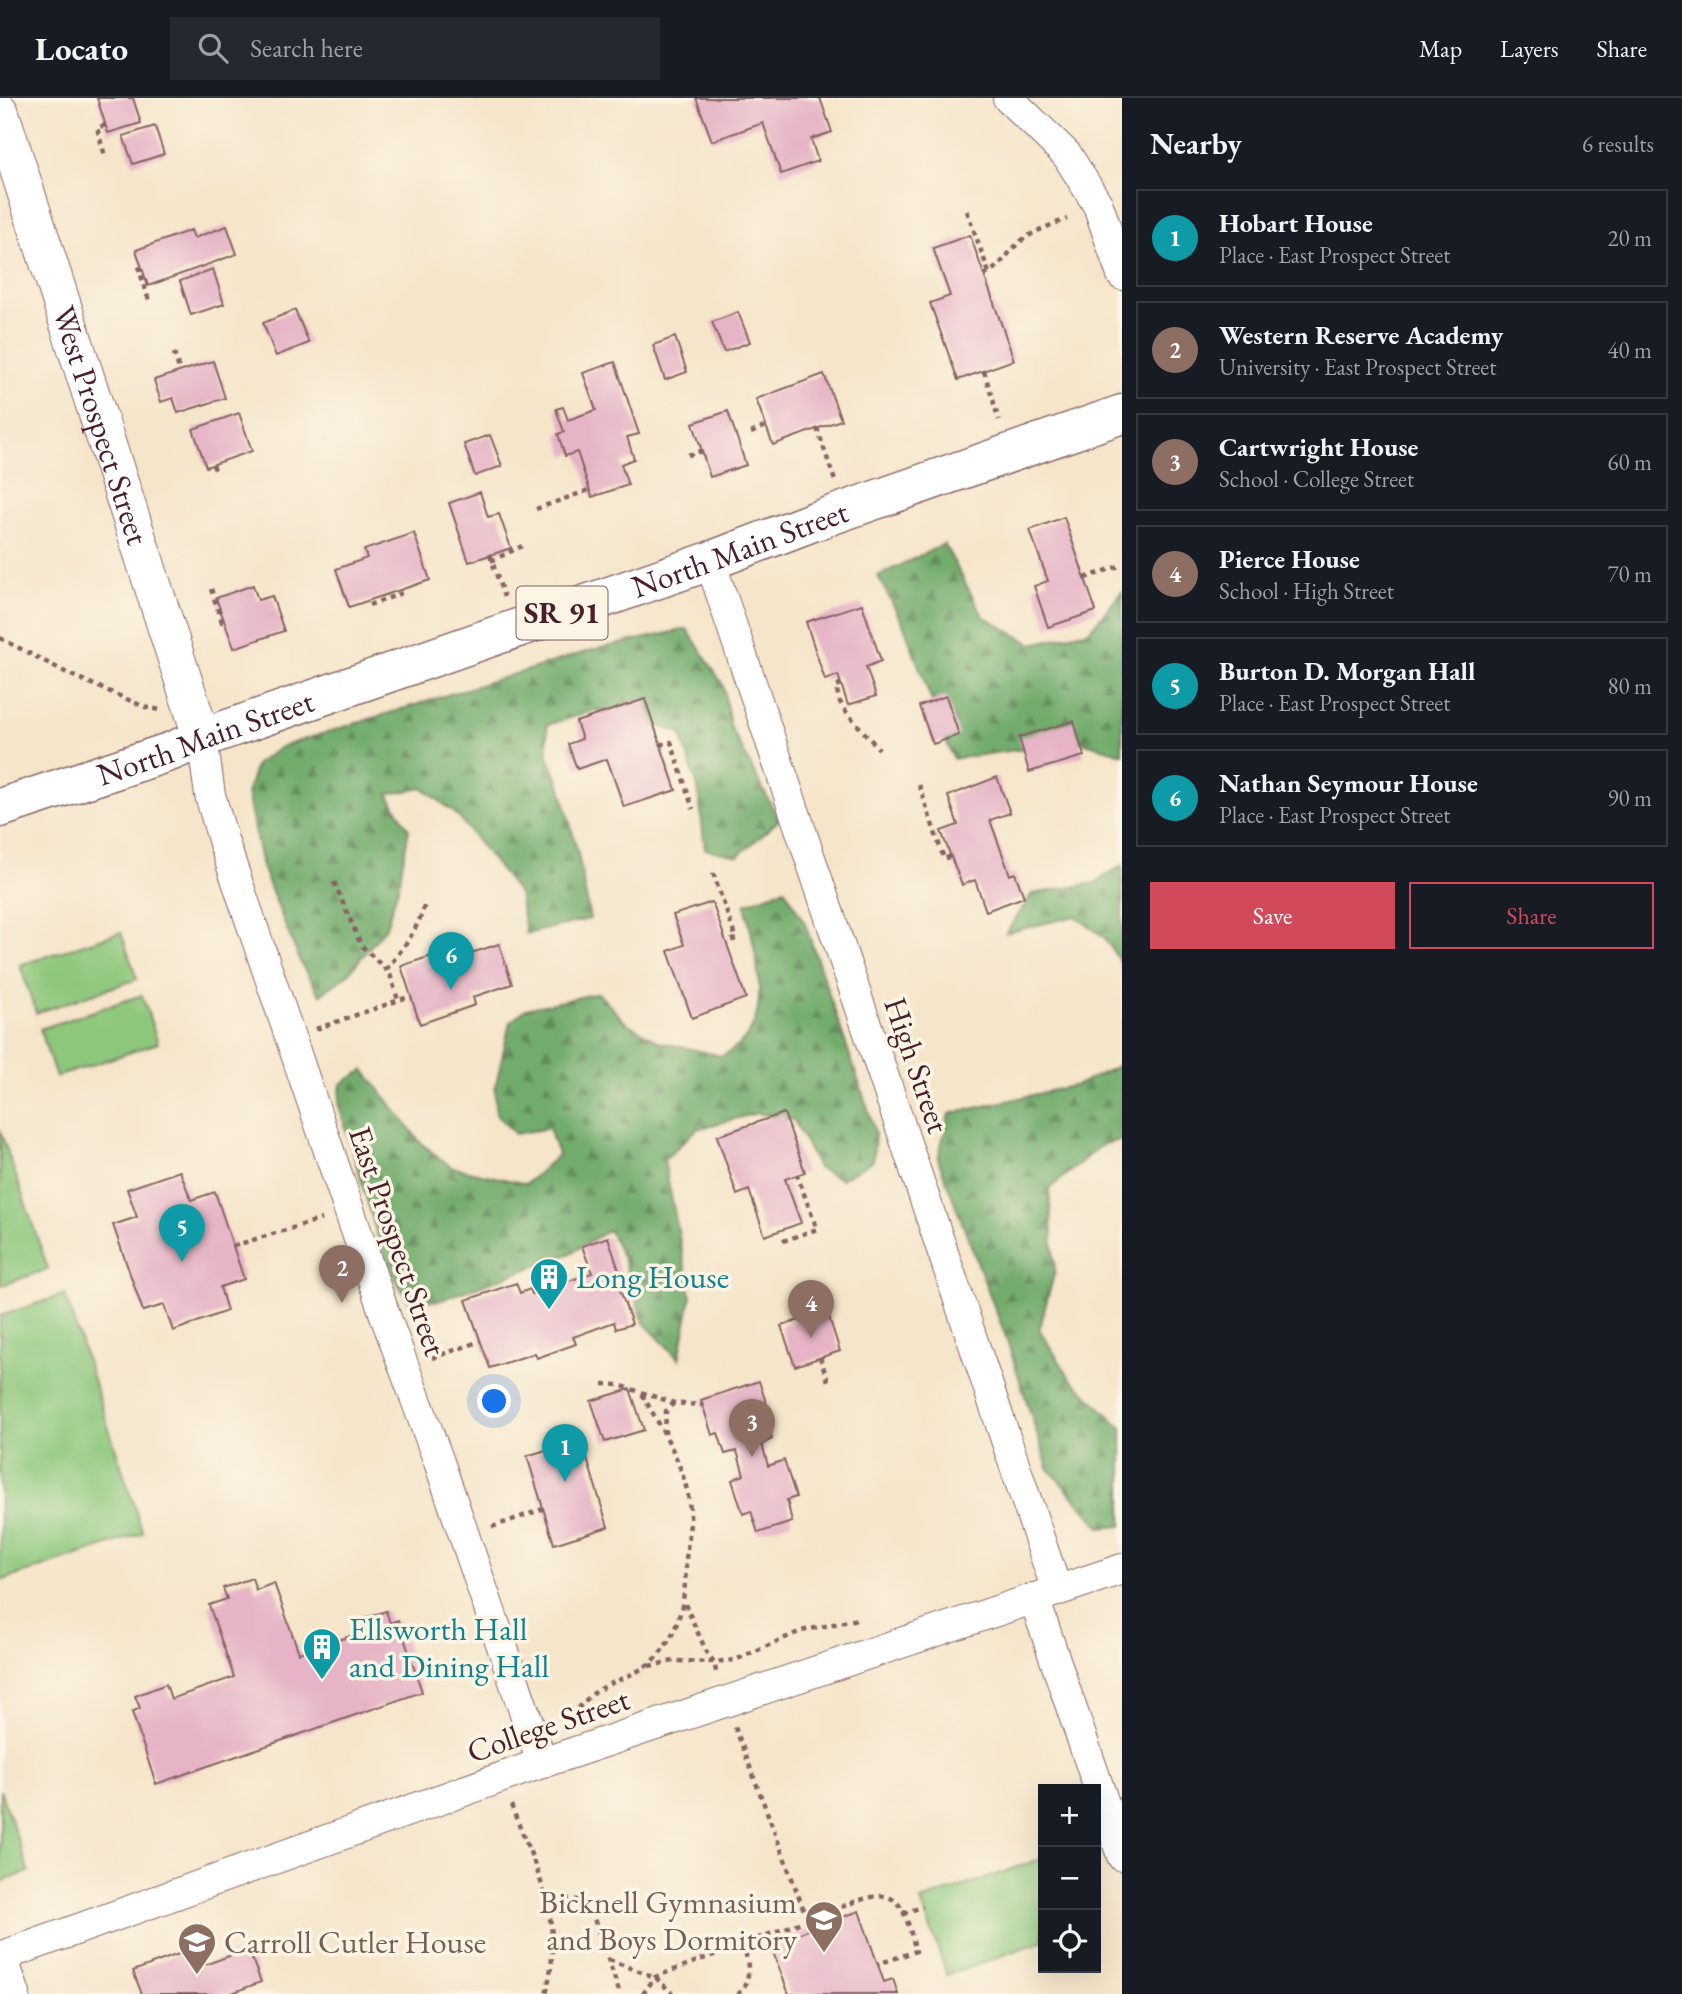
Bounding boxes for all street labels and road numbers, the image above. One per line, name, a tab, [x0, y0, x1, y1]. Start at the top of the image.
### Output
street label: West Prospect Street	[43, 300, 159, 550]
street label: North Main Street	[626, 490, 854, 608]
road number: SR 91	[516, 586, 608, 640]
street label: North Main Street	[91, 680, 319, 795]
street label: High Street	[874, 992, 960, 1138]
street label: East Prospect Street	[339, 1121, 457, 1361]
street label: College Street	[461, 1678, 635, 1772]

